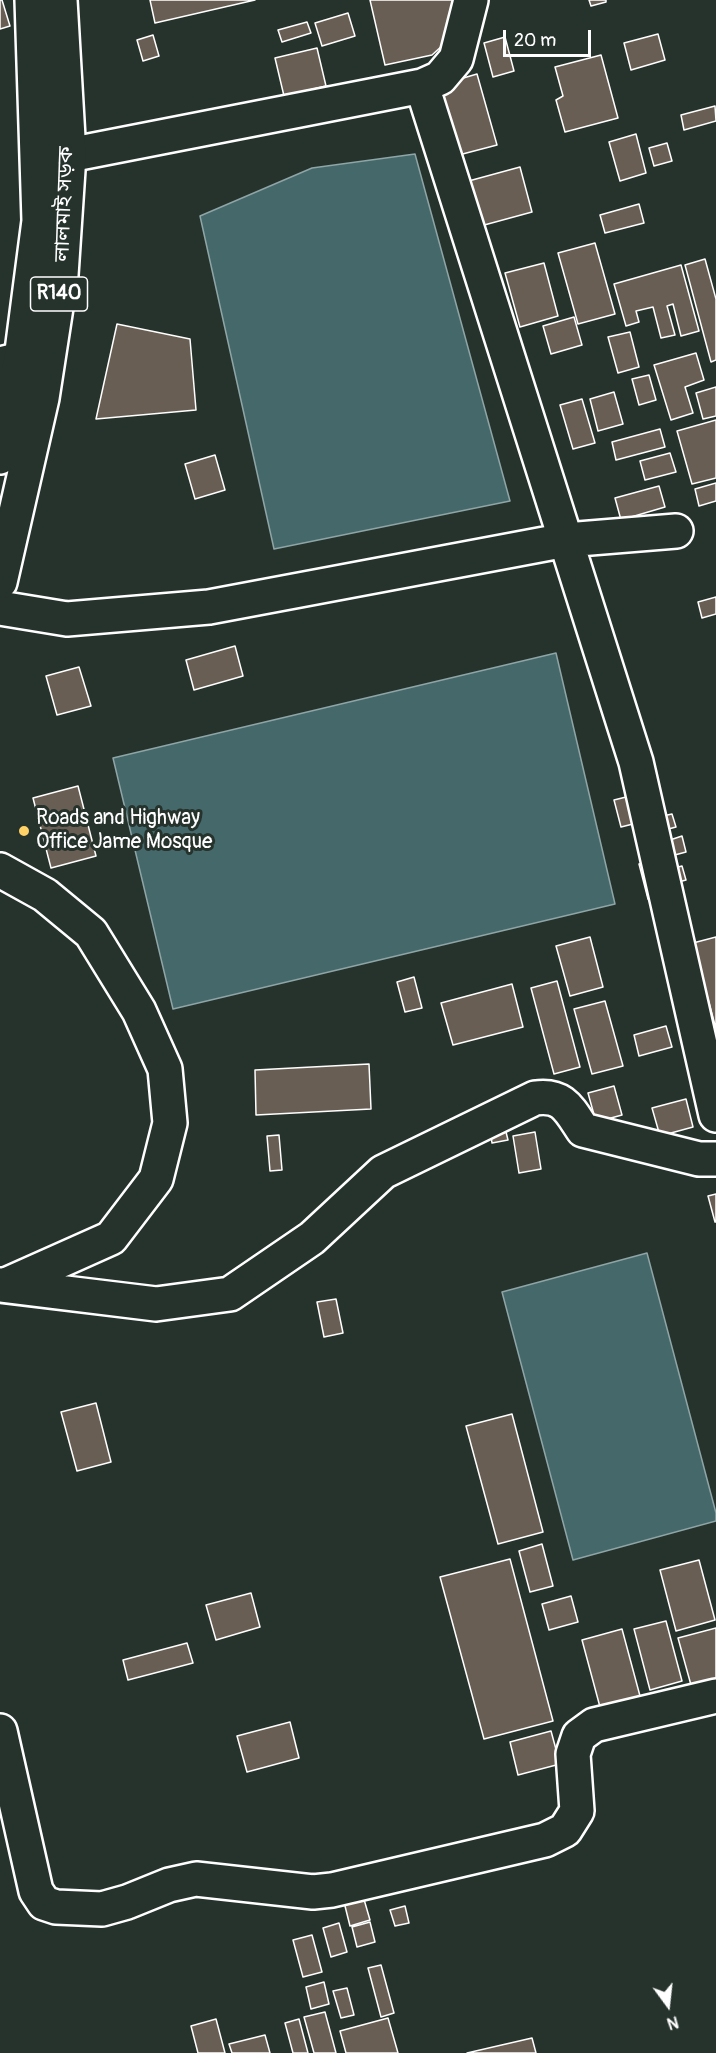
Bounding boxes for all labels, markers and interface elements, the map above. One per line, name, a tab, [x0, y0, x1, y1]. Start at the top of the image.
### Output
scale bar	[506, 18, 594, 56]
text: 20 m	[514, 29, 556, 52]
street label: লালমাই সড়ক	[50, 146, 80, 262]
road number: R140	[31, 277, 88, 311]
place label: Roads and Highway Office Jame Mosque	[36, 806, 212, 856]
marker: Roads and Highway Office Jame Mosque	[17, 824, 31, 838]
north arrow	[638, 1975, 698, 2035]
text: N	[665, 2011, 680, 2033]

